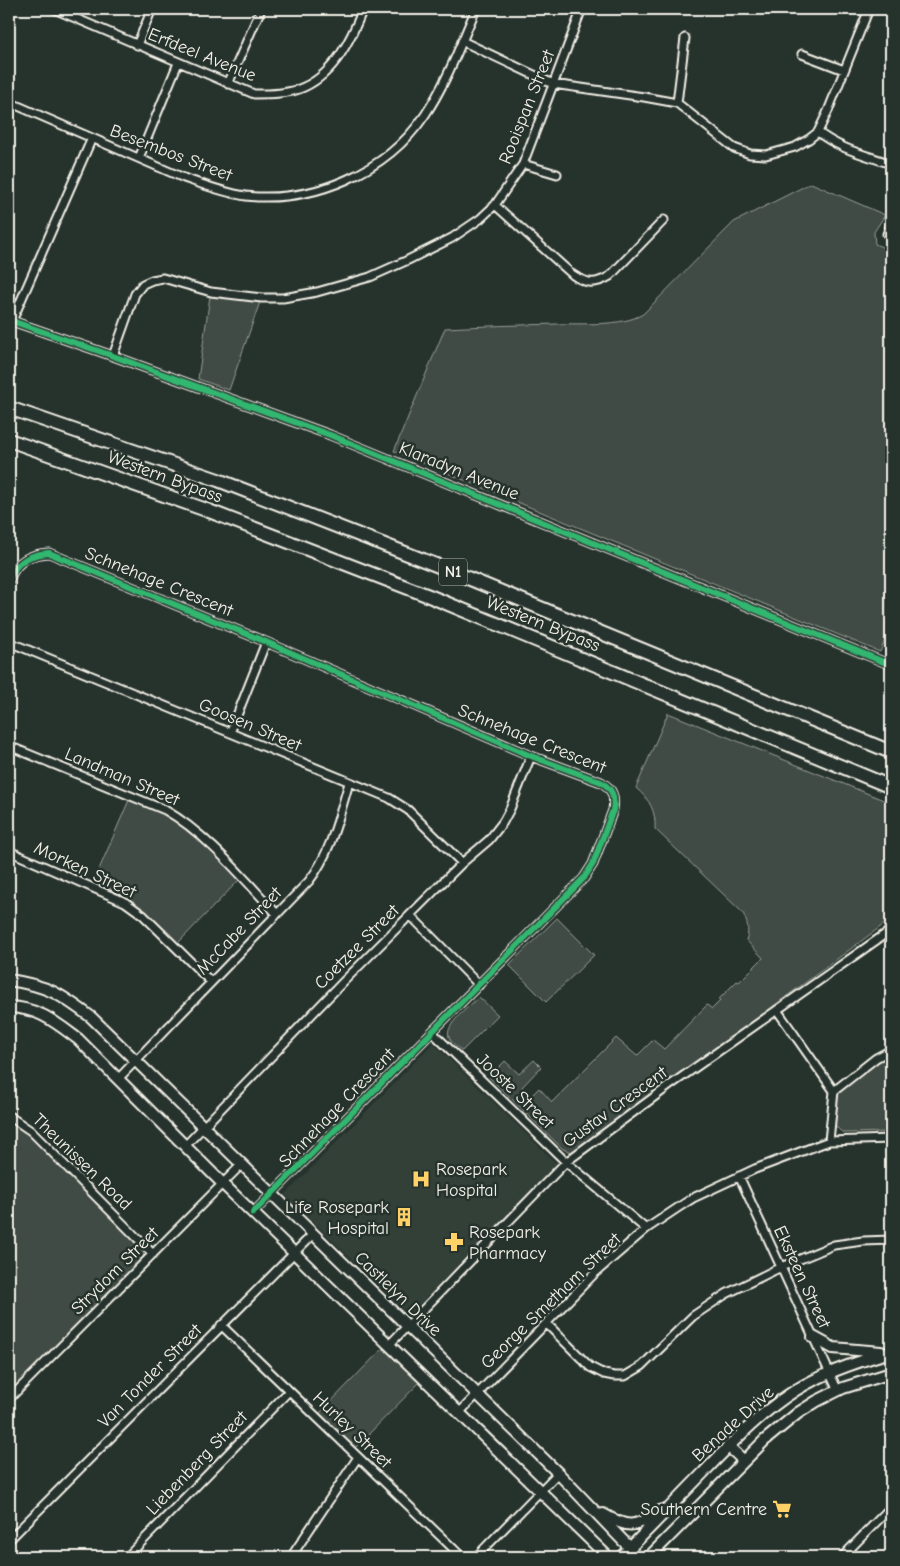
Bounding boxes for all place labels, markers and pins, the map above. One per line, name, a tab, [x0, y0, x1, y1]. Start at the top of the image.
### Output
place label: Rosepark Hospital	[436, 1159, 507, 1201]
hospital icon: Rosepark Hospital	[410, 1168, 432, 1190]
place label: Life Rosepark Hospital	[285, 1197, 389, 1239]
building icon: Life Rosepark Hospital	[393, 1206, 415, 1228]
place label: Rosepark Pharmacy	[469, 1222, 547, 1264]
pharmacy icon: Rosepark Pharmacy	[443, 1231, 465, 1253]
supermarket icon: Southern Centre	[771, 1498, 793, 1520]
place label: Southern Centre	[640, 1499, 767, 1520]

